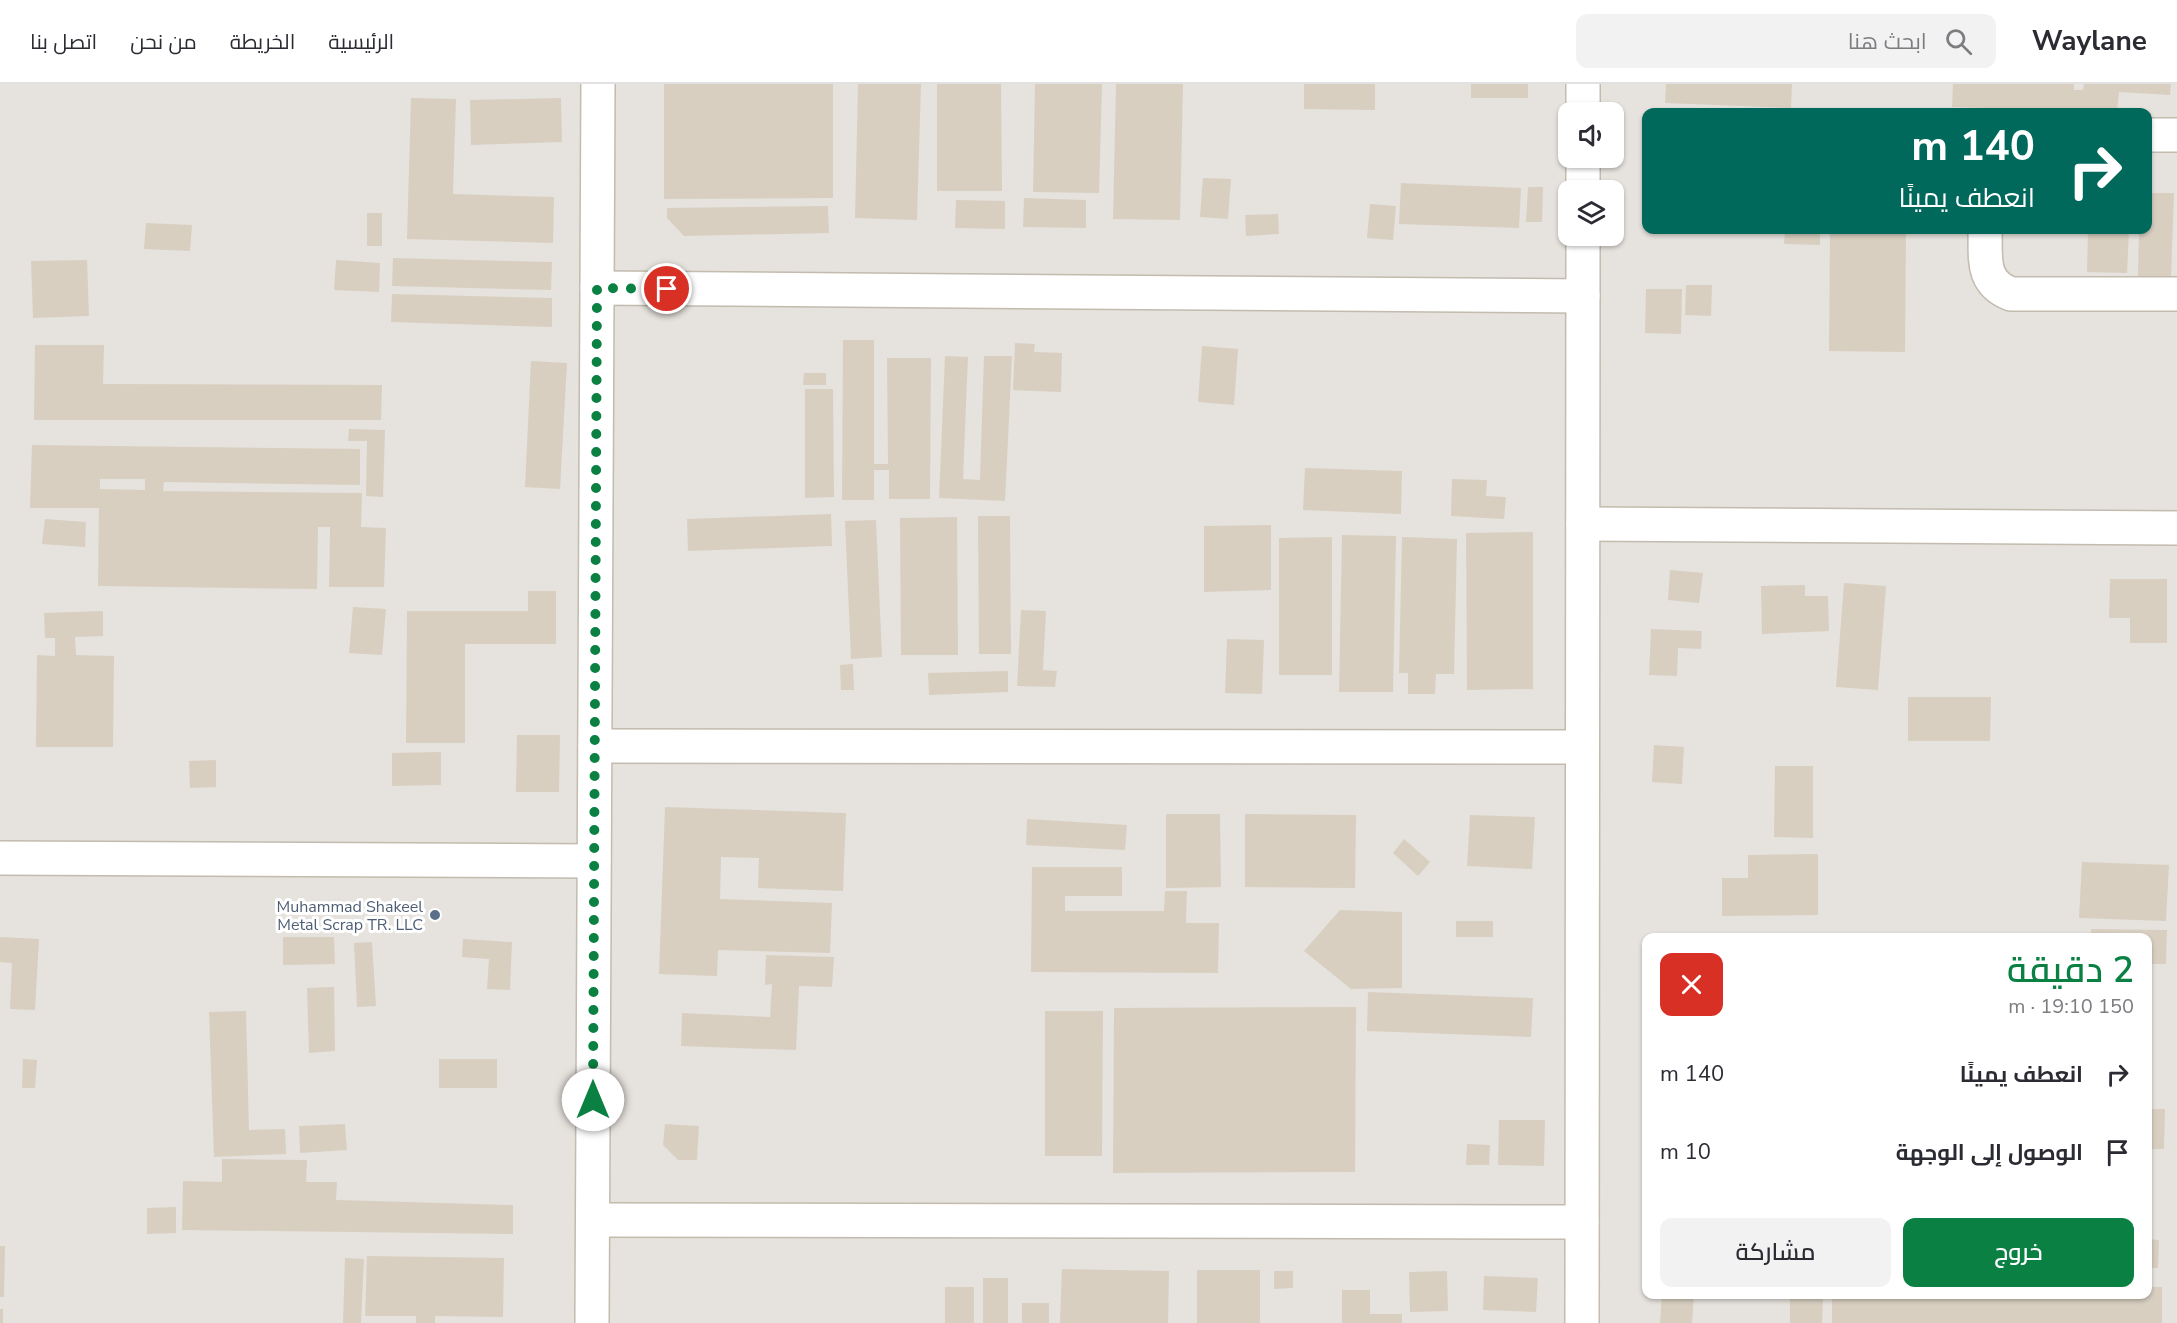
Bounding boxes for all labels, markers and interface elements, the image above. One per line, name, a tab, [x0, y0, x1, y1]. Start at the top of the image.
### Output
search box	[1576, 14, 1996, 68]
text: Waylane	[2032, 22, 2147, 60]
icon: search	[1942, 25, 1975, 58]
text: ابحث هنا	[1848, 27, 1927, 57]
text: اتصل بنا	[30, 28, 97, 56]
text: من نحن	[130, 28, 197, 56]
text: الخريطة	[230, 28, 295, 56]
text: الرئيسية	[328, 28, 394, 56]
map controls	[1558, 102, 1624, 246]
button: sound	[1558, 102, 1624, 168]
text: 140 m	[1911, 118, 2035, 175]
icon: right	[2056, 132, 2134, 210]
button: layers	[1558, 180, 1624, 246]
text: انعطف يمينًا	[1898, 180, 2035, 217]
pin	[641, 263, 692, 314]
icon: arrive	[650, 272, 683, 305]
place label: Muhammad Shakeel Metal Scrap TR. LLC	[276, 896, 423, 936]
marker: Muhammad Shakeel Metal Scrap TR. LLC	[428, 908, 442, 922]
text: 2 دقيقة	[2007, 946, 2134, 995]
button: close	[1660, 953, 1723, 1016]
text: 150 m · 19:10	[2008, 993, 2134, 1020]
icon: right	[2101, 1058, 2134, 1091]
text: 140 m	[1660, 1059, 1724, 1089]
text: انعطف يمينًا	[1960, 1060, 2083, 1090]
position arrow	[561, 1068, 625, 1132]
icon: arrive	[2101, 1136, 2134, 1169]
text: 10 m	[1660, 1137, 1711, 1167]
text: الوصول إلى الوجهة	[1896, 1138, 2083, 1168]
button: مشاركة	[1660, 1218, 1891, 1287]
button: خروج	[1903, 1218, 2134, 1287]

